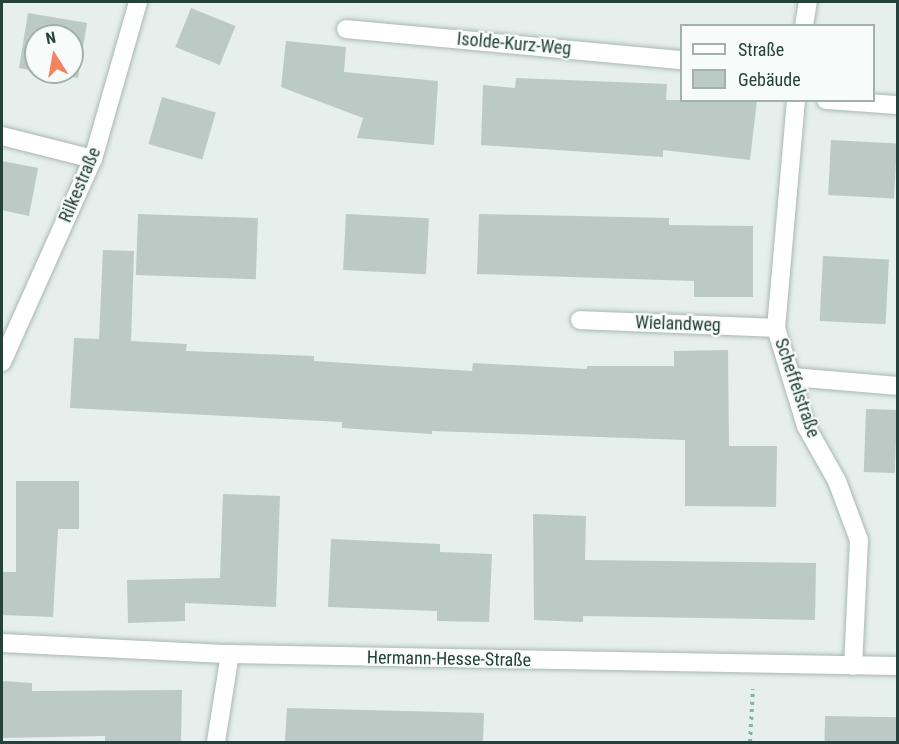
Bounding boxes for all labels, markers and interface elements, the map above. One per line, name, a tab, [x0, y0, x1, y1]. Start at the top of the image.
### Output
north arrow	[24, 24, 84, 84]
legend	[680, 24, 875, 102]
text: N	[44, 28, 57, 48]
street label: Isolde-Kurz-Weg	[456, 28, 572, 60]
text: Straße	[738, 39, 784, 60]
text: Gebäude	[738, 69, 801, 90]
street label: Rilkestraße	[55, 144, 105, 226]
street label: Wielandweg	[635, 312, 721, 336]
street label: Scheffelstraße	[770, 335, 824, 441]
street label: Hermann-Hesse-Straße	[367, 647, 531, 671]

